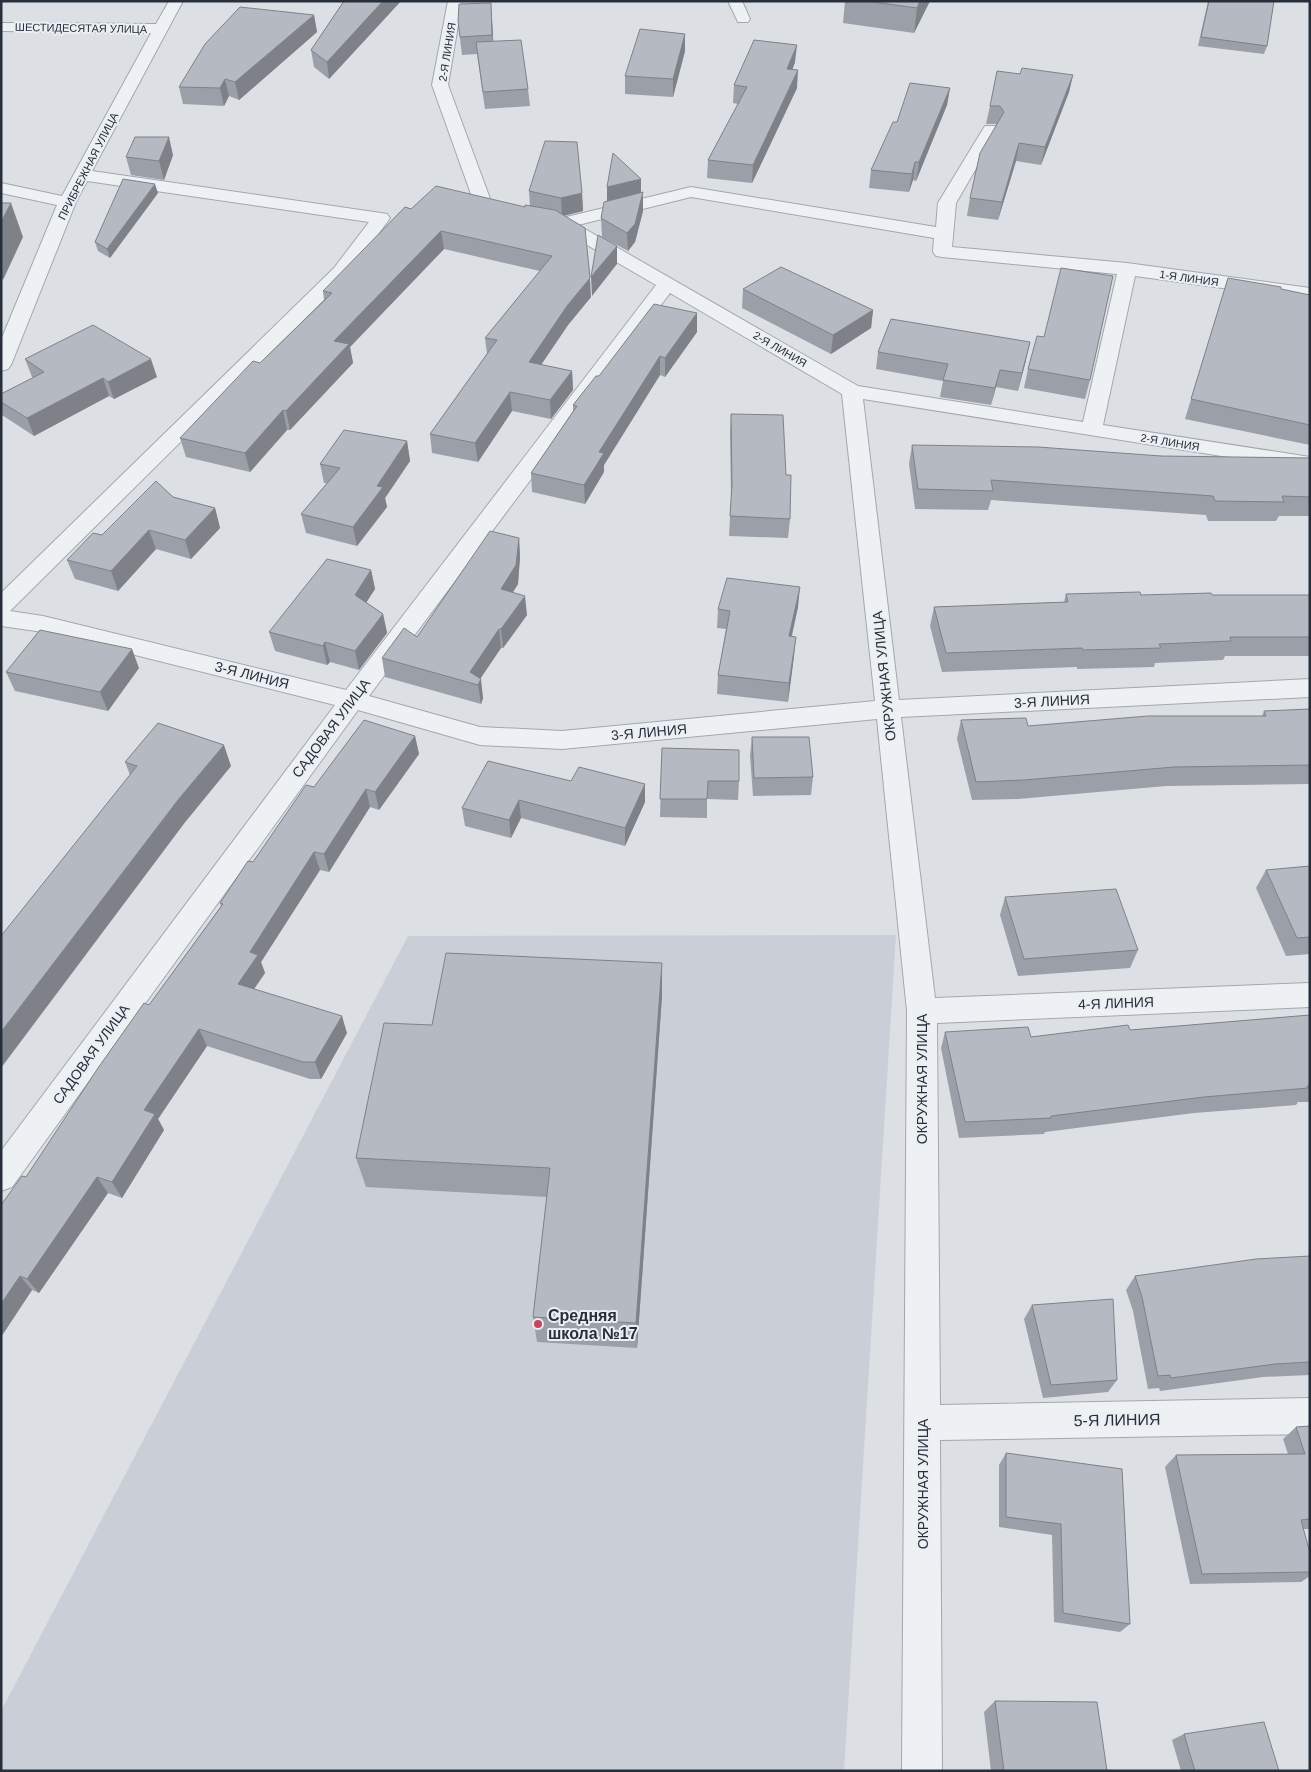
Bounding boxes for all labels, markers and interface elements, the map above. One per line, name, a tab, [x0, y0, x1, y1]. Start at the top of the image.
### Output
street label: ШЕСТИДЕСЯТАЯ УЛИЦА	[15, 21, 148, 35]
street label: 2-Я ЛИНИЯ	[436, 22, 458, 82]
street label: ПРИБРЕЖНАЯ УЛИЦА	[56, 110, 121, 222]
street label: 1-Я ЛИНИЯ	[1159, 268, 1219, 288]
street label: 2-Я ЛИНИЯ	[751, 329, 809, 369]
street label: 2-Я ЛИНИЯ	[1140, 431, 1200, 453]
street label: ОКРУЖНАЯ УЛИЦА	[869, 610, 899, 742]
street label: 3-Я ЛИНИЯ	[213, 658, 291, 692]
street label: САДОВАЯ УЛИЦА	[289, 675, 374, 781]
street label: 3-Я ЛИНИЯ	[1014, 691, 1090, 711]
street label: 3-Я ЛИНИЯ	[610, 721, 688, 743]
street label: 4-Я ЛИНИЯ	[1078, 994, 1154, 1012]
street label: САДОВАЯ УЛИЦА	[49, 1000, 133, 1107]
street label: ОКРУЖНАЯ УЛИЦА	[914, 1013, 930, 1144]
place label: Средняя школа №17	[548, 1307, 638, 1342]
marker: Средняя школа №17	[532, 1318, 544, 1330]
street label: 5-Я ЛИНИЯ	[1073, 1411, 1161, 1429]
street label: ОКРУЖНАЯ УЛИЦА	[915, 1418, 931, 1549]

